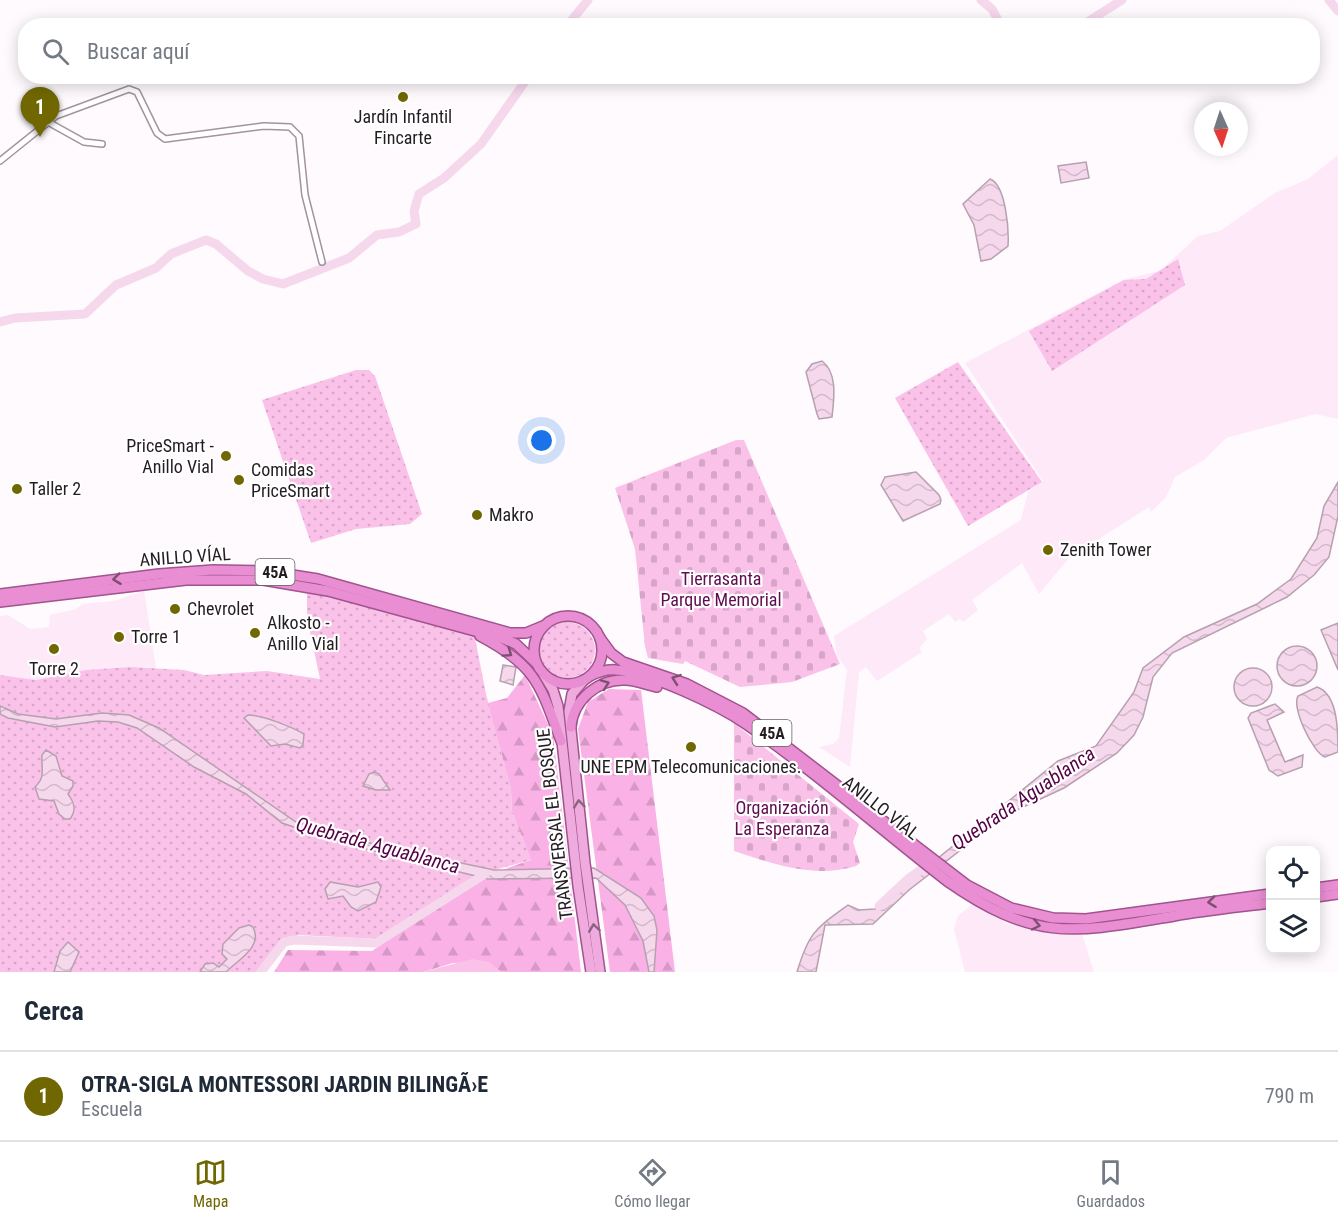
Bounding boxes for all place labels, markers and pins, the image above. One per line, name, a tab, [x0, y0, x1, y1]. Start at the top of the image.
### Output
pin: 1	[20, 88, 60, 137]
marker: Jardín Infantil Fincarte	[396, 90, 410, 104]
place label: Jardín Infantil Fincarte	[354, 106, 452, 148]
place label: PriceSmart - Anillo Vial	[126, 435, 215, 477]
marker: PriceSmart - Anillo Vial	[219, 449, 233, 463]
place label: Comidas PriceSmart	[251, 459, 330, 501]
marker: Comidas PriceSmart	[232, 473, 246, 487]
place label: Taller 2	[29, 478, 81, 499]
marker: Taller 2	[10, 482, 24, 496]
place label: Makro	[489, 504, 534, 525]
marker: Makro	[470, 508, 484, 522]
place label: Zenith Tower	[1060, 539, 1152, 560]
marker: Zenith Tower	[1041, 543, 1055, 557]
place label: Chevrolet	[187, 598, 254, 619]
marker: Chevrolet	[168, 602, 182, 616]
place label: Alkosto - Anillo Vial	[267, 612, 339, 654]
place label: Torre 1	[131, 626, 181, 647]
marker: Alkosto - Anillo Vial	[248, 626, 262, 640]
marker: Torre 1	[112, 630, 126, 644]
marker: Torre 2	[47, 642, 61, 656]
place label: Torre 2	[29, 658, 79, 679]
marker: UNE EPM Telecomunicaciones.	[684, 740, 698, 754]
place label: UNE EPM Telecomunicaciones.	[580, 756, 802, 777]

